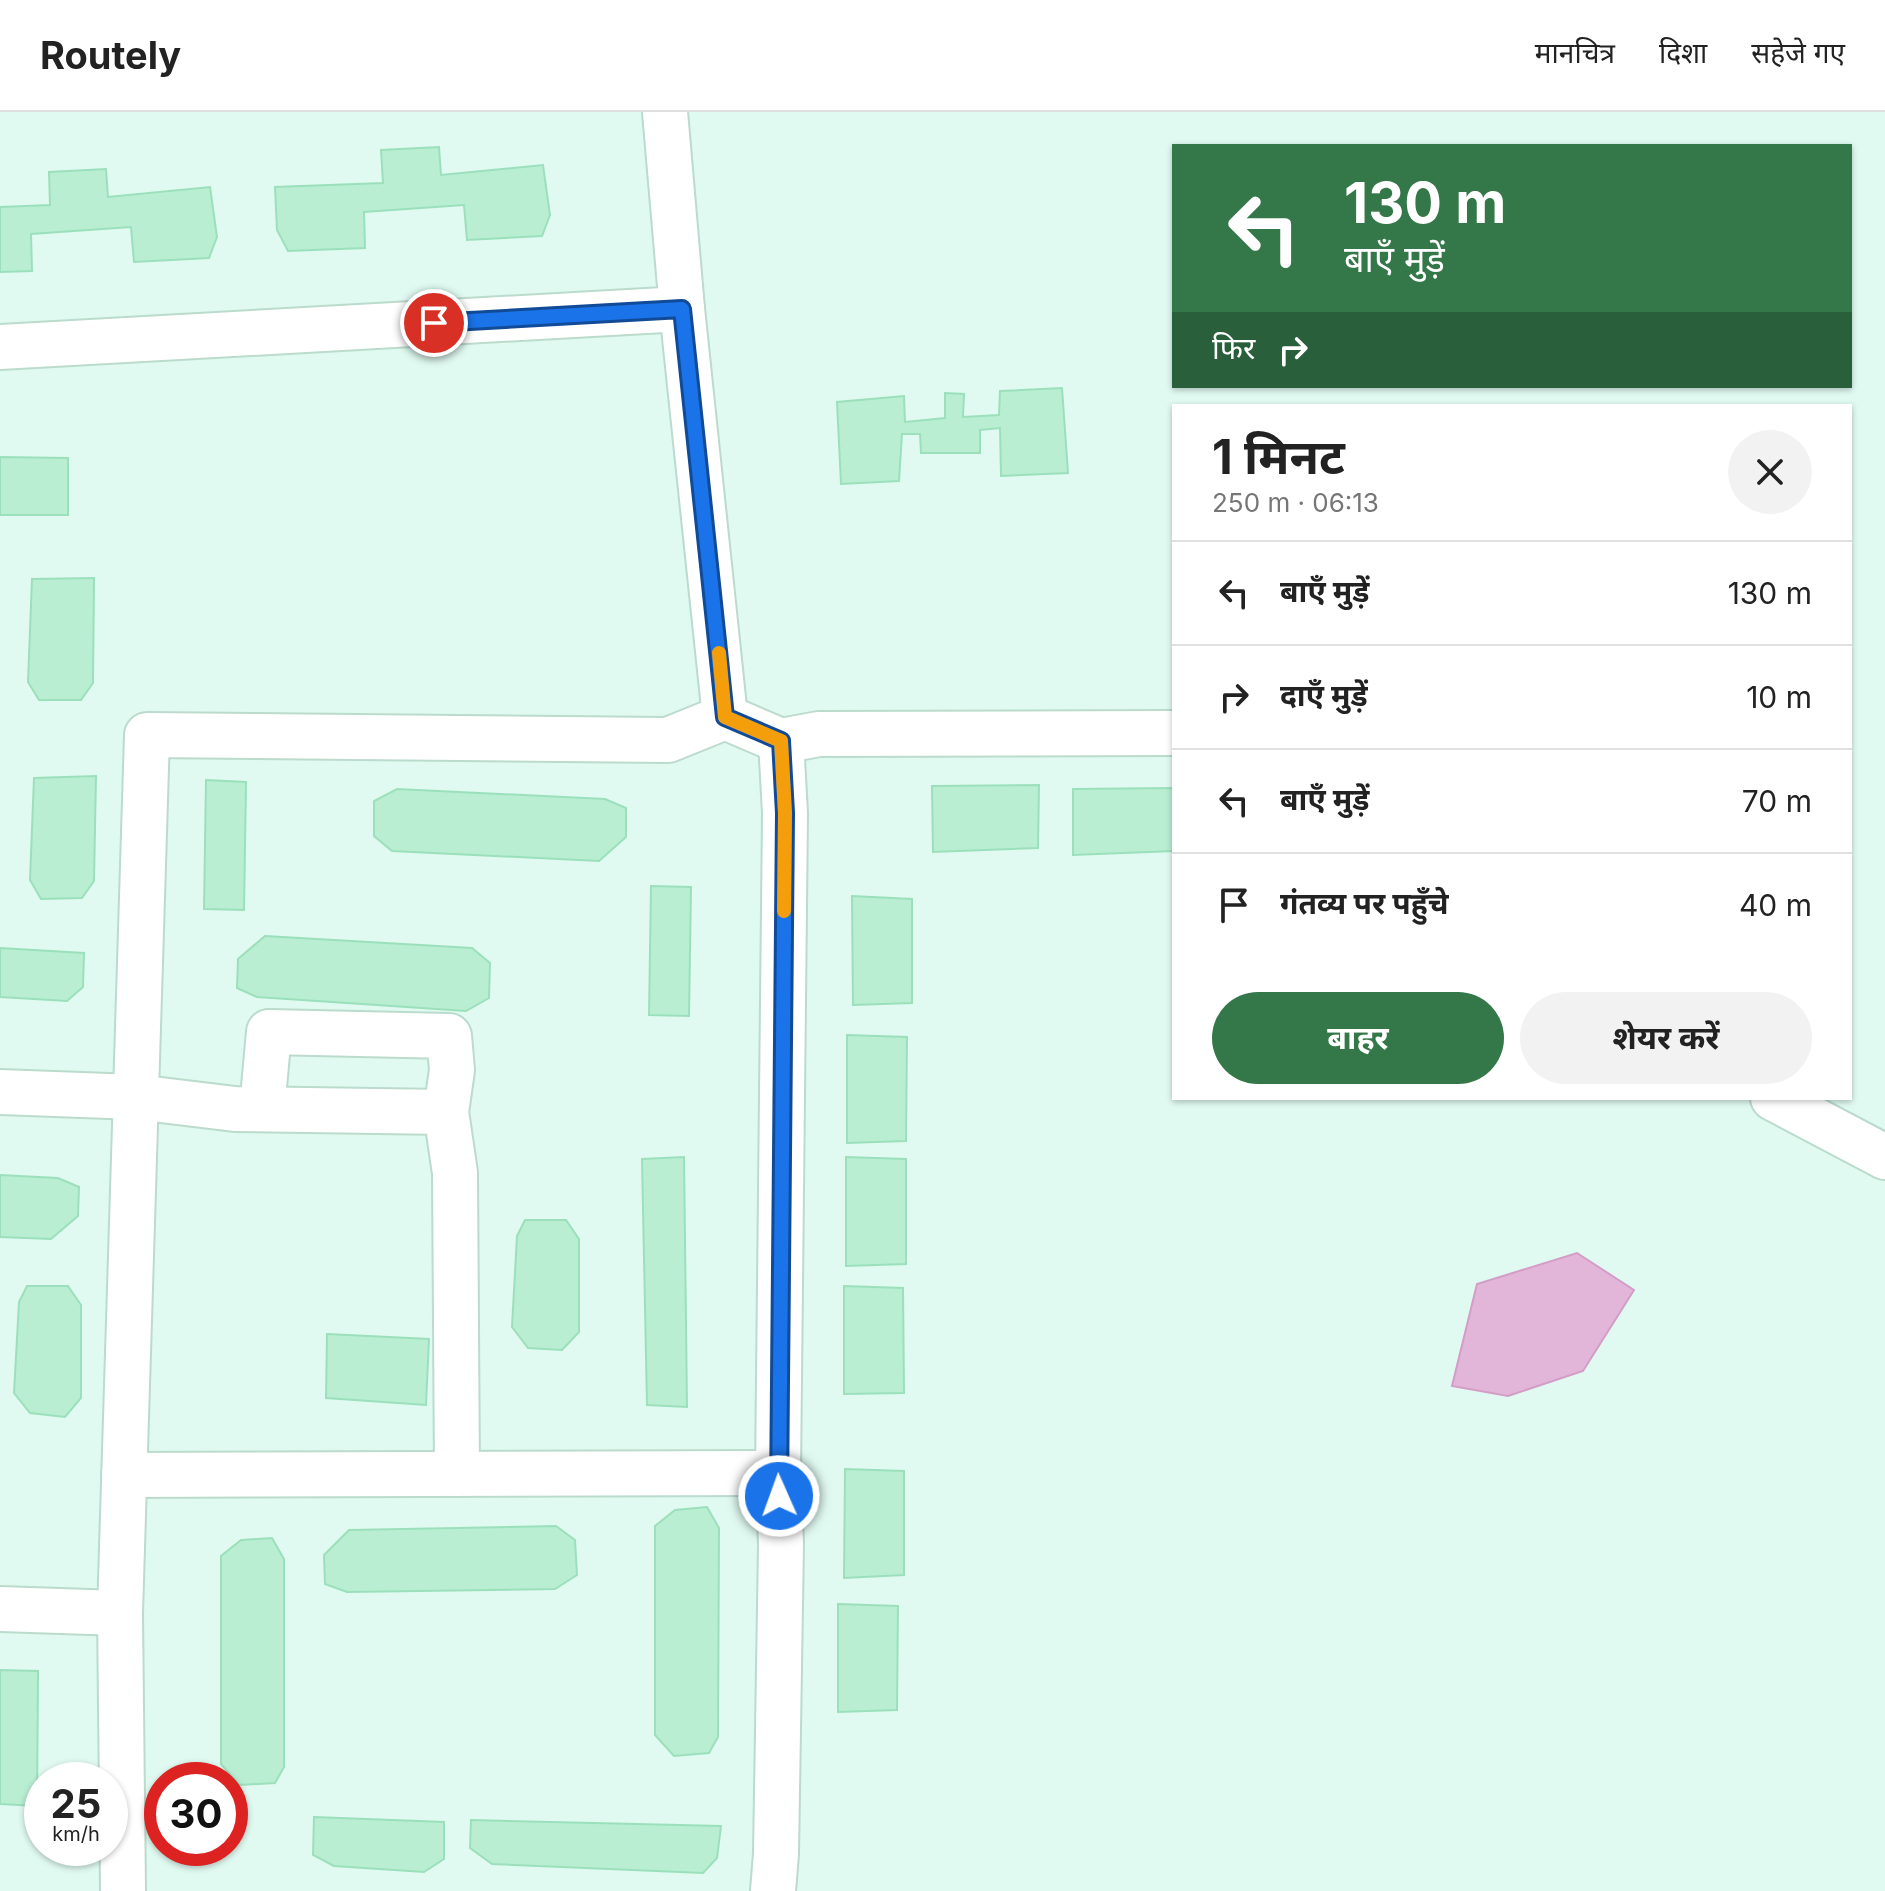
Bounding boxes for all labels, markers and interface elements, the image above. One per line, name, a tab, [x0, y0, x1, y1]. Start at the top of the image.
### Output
text: Routely	[40, 32, 181, 78]
text: मानचित्र	[1535, 36, 1615, 70]
text: दिशा	[1659, 36, 1707, 70]
text: सहेजे गए	[1751, 36, 1845, 70]
text: 130 m	[1344, 169, 1506, 237]
icon: left	[1212, 176, 1316, 280]
text: बाएँ मुड़ें	[1344, 237, 1445, 281]
pin	[400, 289, 468, 357]
icon: arrive	[412, 301, 456, 345]
icon: right	[1271, 328, 1315, 372]
text: फिर	[1212, 330, 1255, 366]
text: 1 मिनट	[1212, 427, 1345, 486]
button: close	[1728, 430, 1812, 514]
text: 250 m · 06:13	[1212, 487, 1379, 518]
icon: left	[1212, 571, 1256, 615]
text: बाएँ मुड़ें	[1280, 573, 1369, 609]
text: 130 m	[1728, 575, 1812, 611]
icon: right	[1212, 675, 1256, 719]
text: दाएँ मुड़ें	[1280, 677, 1368, 713]
text: 10 m	[1746, 679, 1812, 715]
icon: left	[1212, 779, 1256, 823]
text: बाएँ मुड़ें	[1280, 781, 1369, 817]
text: 70 m	[1742, 783, 1812, 819]
icon: arrive	[1212, 883, 1256, 927]
text: गंतव्य पर पहुँचे	[1280, 885, 1448, 921]
text: 40 m	[1739, 887, 1812, 923]
button: बाहर	[1212, 992, 1504, 1084]
button: शेयर करें	[1520, 992, 1812, 1084]
position arrow	[737, 1454, 821, 1538]
speed limit sign: 30	[144, 1762, 248, 1866]
text: 25	[51, 1779, 101, 1828]
text: km/h	[52, 1822, 100, 1846]

